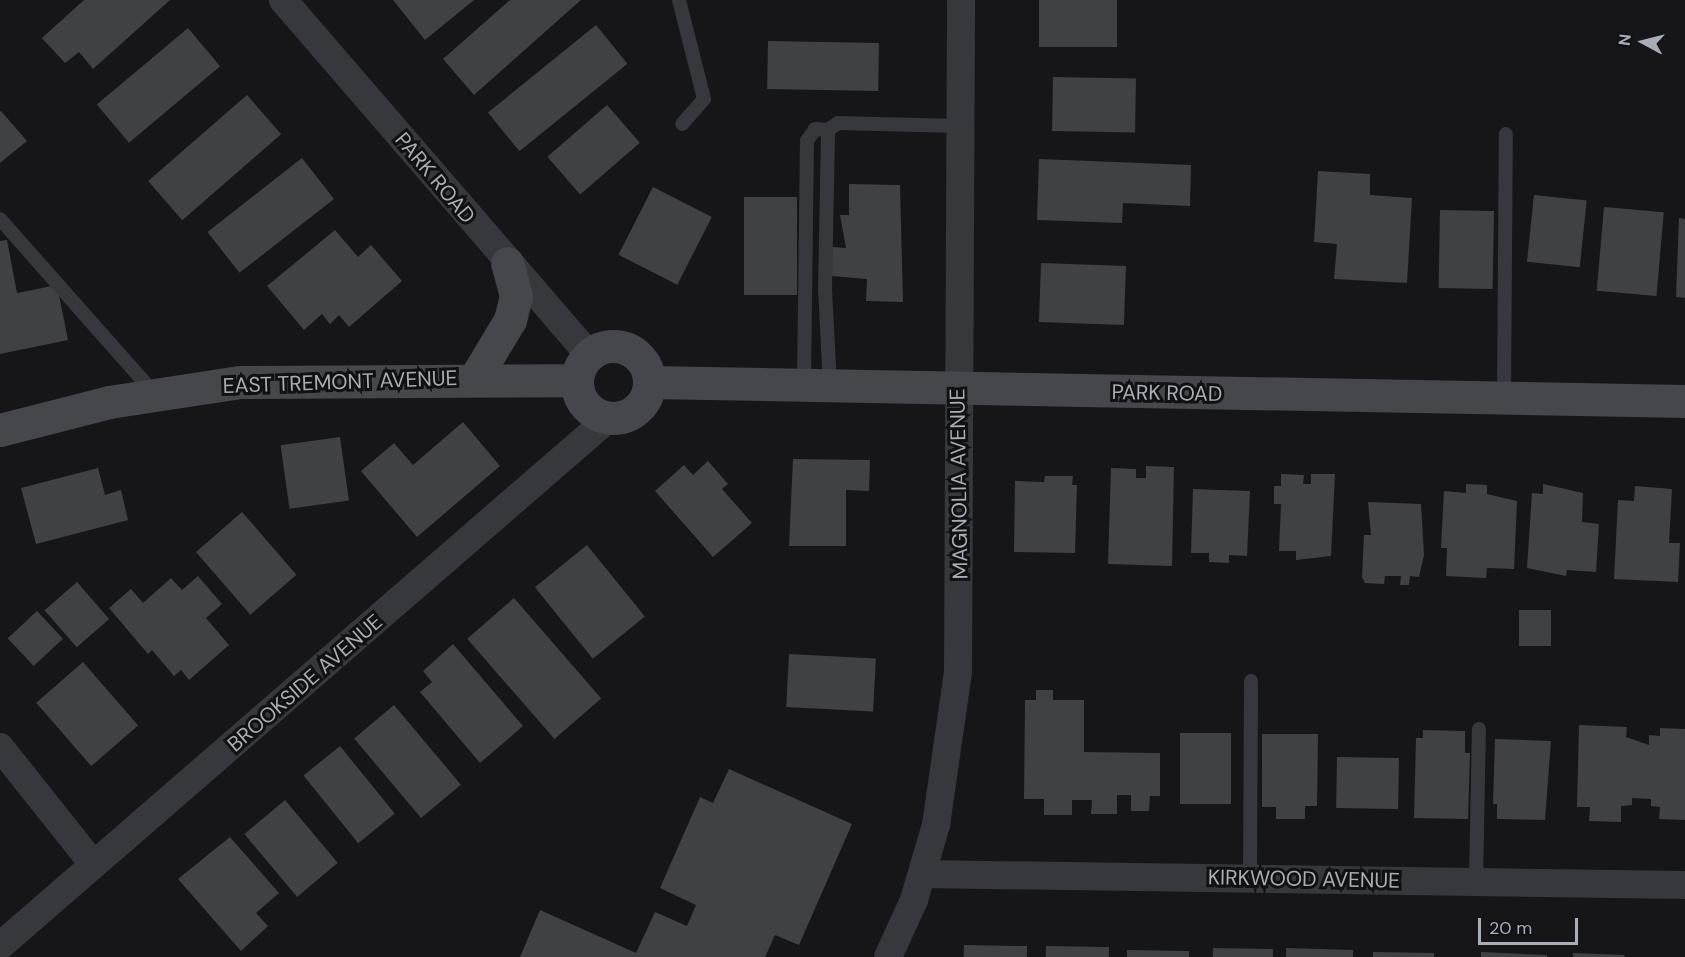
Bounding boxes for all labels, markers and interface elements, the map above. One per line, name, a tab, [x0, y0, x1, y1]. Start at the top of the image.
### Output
north arrow	[1613, 12, 1673, 72]
text: N	[1614, 33, 1636, 47]
street label: PARK ROAD	[390, 128, 480, 228]
street label: EAST TREMONT AVENUE	[222, 365, 458, 399]
street label: PARK ROAD	[1111, 379, 1223, 407]
street label: MAGNOLIA AVENUE	[945, 388, 973, 580]
street label: BROOKSIDE AVENUE	[222, 609, 388, 757]
street label: KIRKWOOD AVENUE	[1208, 865, 1400, 893]
scale bar	[1481, 906, 1582, 944]
text: 20 m	[1489, 916, 1532, 940]

